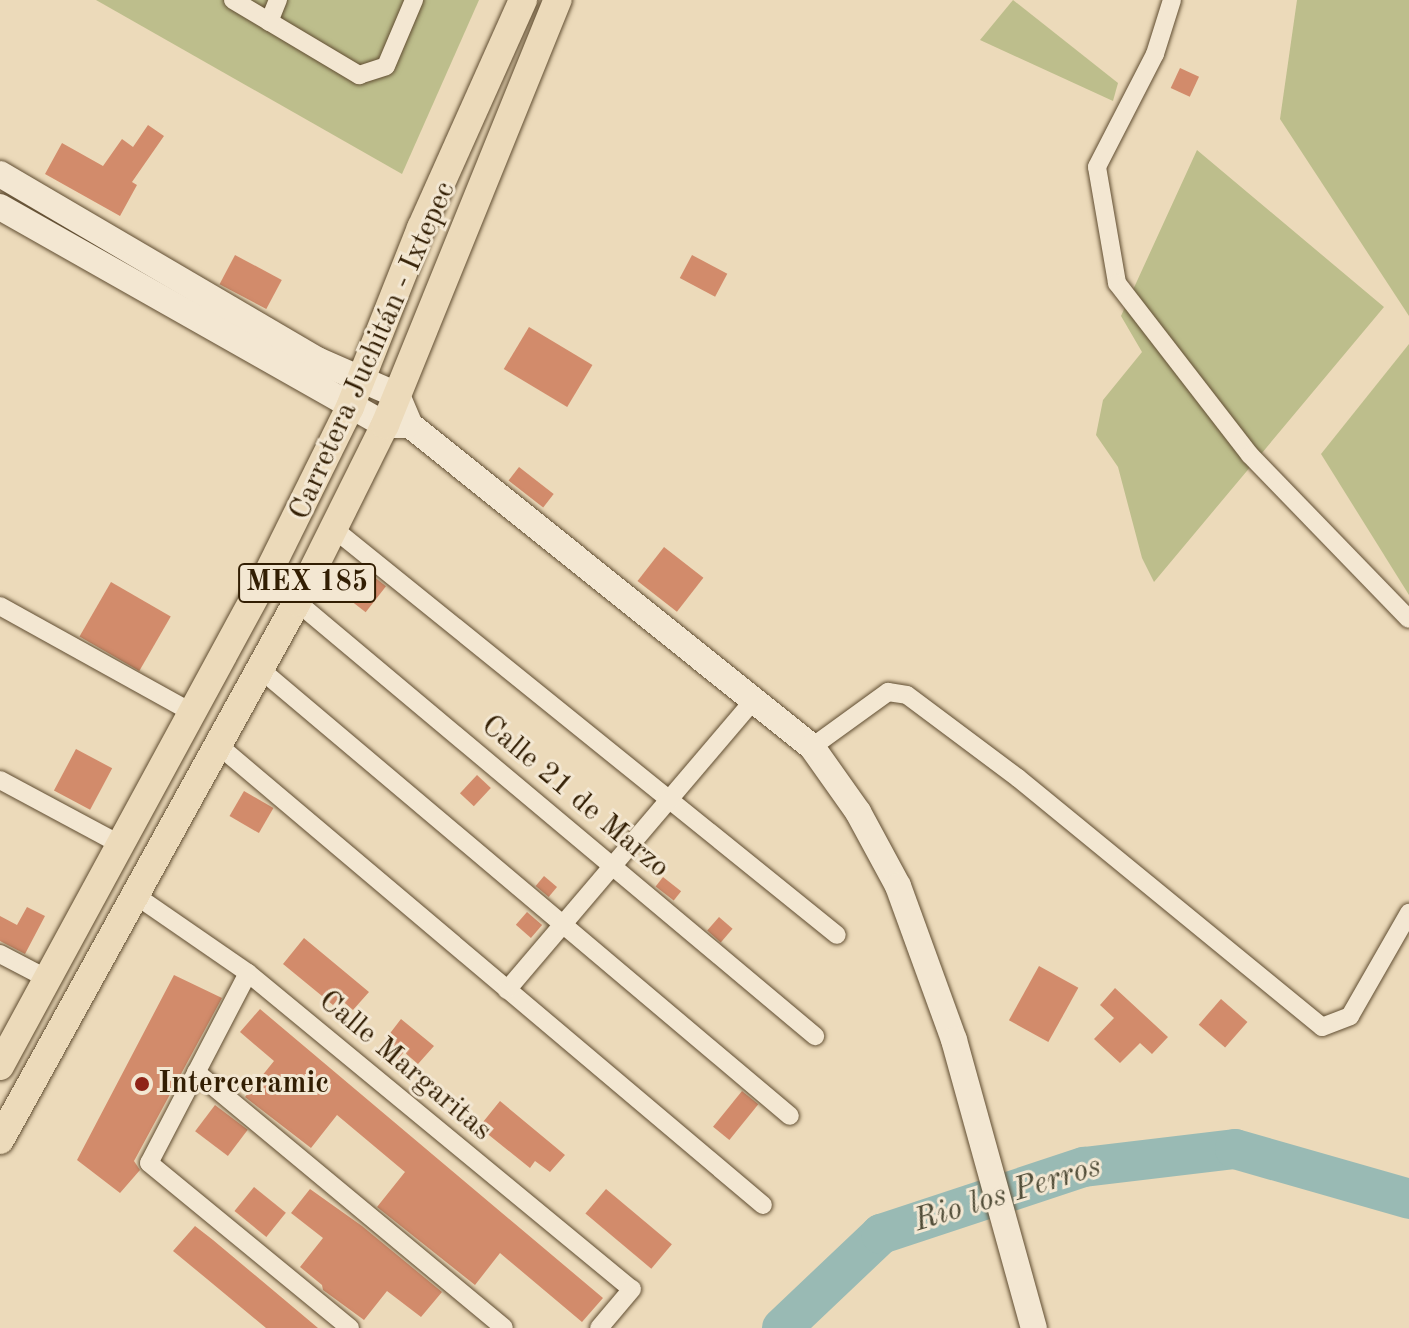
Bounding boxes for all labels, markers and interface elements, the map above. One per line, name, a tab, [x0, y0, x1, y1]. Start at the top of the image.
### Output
street label: Carretera Juchitán - Ixtepec	[282, 176, 464, 526]
road number: MEX 185	[237, 559, 377, 607]
street label: Calle 21 de Marzo	[474, 708, 676, 886]
street label: Calle Margaritas	[311, 983, 499, 1149]
place label: Interceramic	[158, 1066, 329, 1102]
marker: Interceramic	[133, 1075, 151, 1093]
water label: Rio los Perros	[910, 1148, 1106, 1242]

